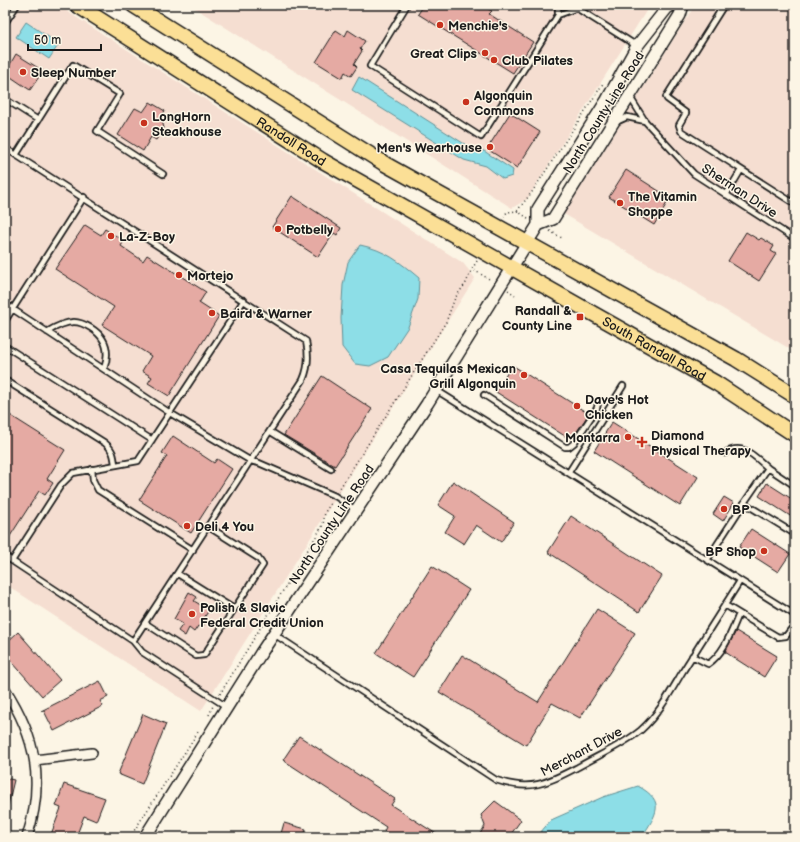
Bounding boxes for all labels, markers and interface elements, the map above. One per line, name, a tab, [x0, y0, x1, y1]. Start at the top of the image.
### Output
place label: Menchie's	[448, 18, 508, 34]
marker: Menchie's	[435, 20, 445, 30]
scale bar	[28, 26, 101, 52]
text: 50 m	[34, 33, 61, 48]
place label: Great Clips	[410, 46, 477, 62]
marker: Great Clips	[480, 48, 490, 58]
street label: North County Line Road	[560, 49, 648, 176]
place label: Club Pilates	[502, 53, 573, 69]
marker: Club Pilates	[489, 55, 499, 65]
place label: Sleep Number	[31, 65, 117, 81]
marker: Sleep Number	[18, 67, 28, 77]
place label: Algonquin Commons	[473, 88, 534, 119]
marker: Algonquin Commons	[461, 97, 471, 107]
place label: LongHorn Steakhouse	[152, 109, 222, 140]
street label: Randall Road	[253, 114, 329, 170]
marker: LongHorn Steakhouse	[139, 118, 149, 128]
place label: Men's Wearhouse	[377, 140, 483, 156]
marker: Men's Wearhouse	[485, 142, 495, 152]
street label: Sherman Drive	[699, 160, 781, 221]
place label: The Vitamin Shoppe	[628, 189, 697, 220]
marker: The Vitamin Shoppe	[615, 198, 625, 208]
place label: Potbelly	[286, 222, 333, 238]
marker: Potbelly	[273, 224, 283, 234]
place label: La-Z-Boy	[119, 229, 175, 245]
marker: La-Z-Boy	[106, 231, 116, 241]
place label: Mortejo	[187, 268, 234, 284]
marker: Mortejo	[174, 270, 184, 280]
place label: Randall & County Line	[502, 303, 573, 334]
place label: Baird & Warner	[220, 306, 313, 322]
marker: Baird & Warner	[207, 308, 217, 318]
marker: Randall & County Line	[575, 312, 585, 322]
street label: South Randall Road	[599, 313, 709, 385]
place label: Casa Tequilas Mexican Grill Algonquin	[381, 361, 516, 392]
marker: Casa Tequilas Mexican Grill Algonquin	[519, 370, 529, 380]
place label: Dave's Hot Chicken	[585, 392, 649, 423]
marker: Dave's Hot Chicken	[572, 401, 582, 411]
place label: Diamond Physical Therapy	[651, 428, 751, 459]
place label: Montarra	[565, 430, 620, 446]
marker: Montarra	[623, 432, 633, 442]
marker: Diamond Physical Therapy	[636, 436, 648, 448]
street label: North County Line Road	[286, 462, 378, 587]
place label: BP	[732, 502, 750, 518]
marker: BP	[719, 504, 729, 514]
place label: Deli 4 You	[195, 519, 254, 535]
marker: Deli 4 You	[182, 521, 192, 531]
place label: BP Shop	[705, 544, 757, 560]
marker: BP Shop	[759, 546, 769, 556]
place label: Polish & Slavic Federal Credit Union	[200, 600, 324, 631]
marker: Polish & Slavic Federal Credit Union	[187, 609, 197, 619]
street label: Merchant Drive	[538, 724, 625, 780]

